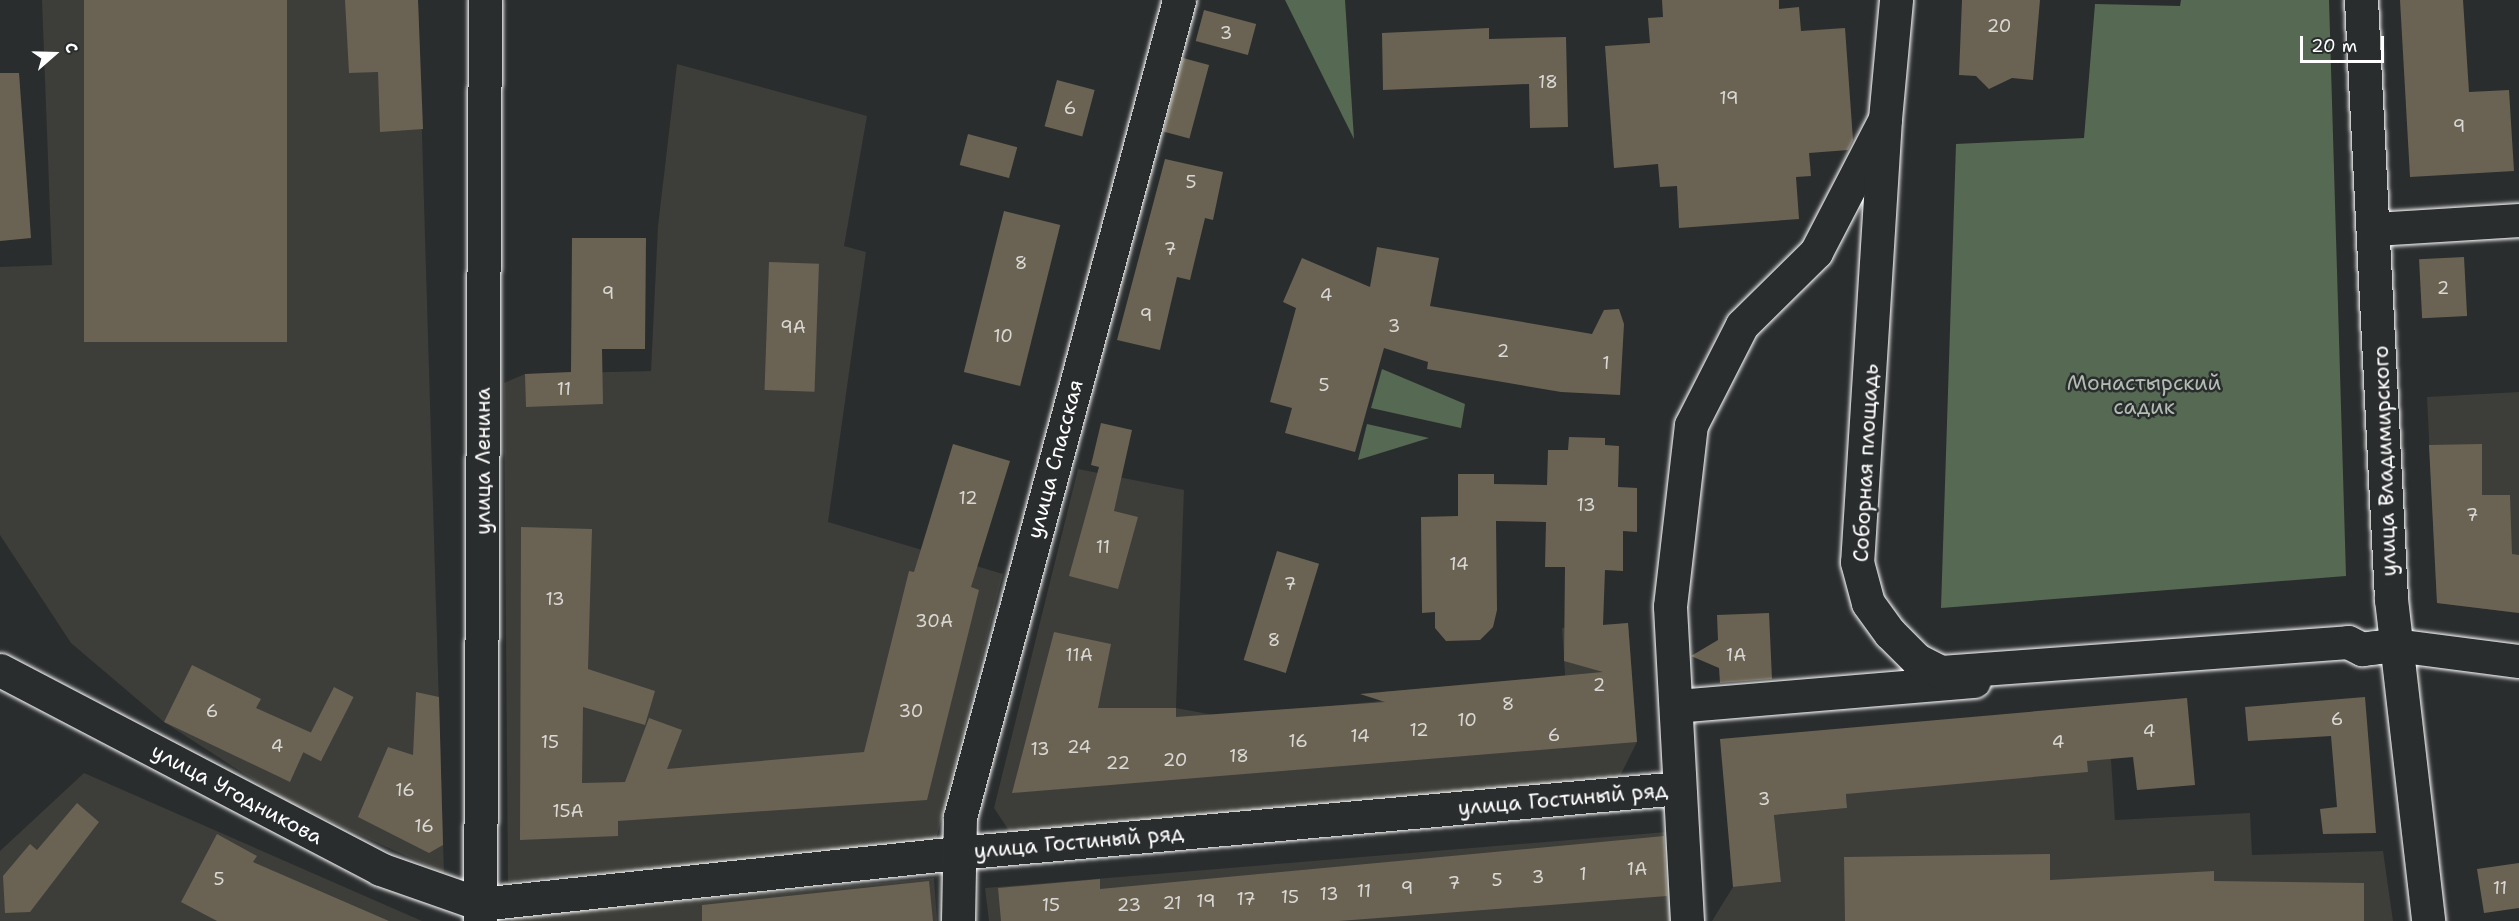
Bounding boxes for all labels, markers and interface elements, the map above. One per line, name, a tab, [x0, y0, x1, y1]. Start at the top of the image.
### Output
house number: 20	[1987, 15, 2011, 37]
house number: 3	[1220, 22, 1232, 44]
north arrow	[24, 24, 84, 84]
scale bar	[2303, 24, 2387, 62]
text: 20 m	[2311, 34, 2357, 58]
text: С	[60, 39, 83, 56]
house number: 18	[1538, 71, 1558, 93]
house number: 19	[1719, 87, 1739, 109]
house number: 6	[1064, 97, 1076, 119]
house number: 9	[2453, 115, 2465, 137]
house number: 5	[1185, 171, 1197, 193]
house number: 7	[1164, 238, 1176, 260]
house number: 8	[1015, 252, 1027, 274]
house number: 2	[2437, 277, 2449, 299]
house number: 9	[602, 282, 614, 304]
house number: 4	[1320, 284, 1332, 306]
house number: 9	[1140, 304, 1152, 326]
house number: 3	[1388, 315, 1400, 337]
house number: 9А	[780, 316, 806, 338]
house number: 10	[993, 325, 1013, 347]
house number: 2	[1497, 340, 1509, 362]
street label: улица Владимирского	[2368, 345, 2402, 577]
house number: 1	[1602, 352, 1610, 374]
street label: Соборная площадь	[1848, 363, 1884, 563]
park label: Монастырский садик	[2067, 370, 2221, 420]
house number: 5	[1318, 374, 1330, 396]
street label: улица Спасская	[1022, 377, 1088, 541]
house number: 11	[557, 378, 571, 400]
street label: улица Ленина	[470, 387, 496, 535]
house number: 12	[958, 487, 978, 509]
house number: 13	[1576, 494, 1596, 516]
house number: 7	[2466, 504, 2478, 526]
house number: 11	[1096, 536, 1110, 558]
house number: 14	[1449, 553, 1469, 575]
house number: 7	[1284, 573, 1296, 595]
house number: 13	[545, 588, 565, 610]
house number: 30А	[915, 610, 953, 632]
house number: 8	[1268, 629, 1280, 651]
house number: 11А	[1065, 644, 1093, 666]
house number: 1А	[1726, 644, 1746, 666]
house number: 2	[1593, 674, 1605, 696]
house number: 8	[1502, 693, 1514, 715]
house number: 6	[206, 700, 218, 722]
house number: 30	[899, 700, 923, 722]
house number: 6	[2331, 708, 2343, 730]
house number: 10	[1457, 709, 1477, 731]
house number: 12	[1409, 719, 1429, 741]
house number: 4	[2143, 720, 2155, 742]
house number: 6	[1548, 724, 1560, 746]
house number: 14	[1350, 725, 1370, 747]
house number: 16	[1288, 730, 1308, 752]
house number: 15	[541, 731, 559, 753]
house number: 4	[2052, 731, 2064, 753]
house number: 4	[271, 735, 283, 757]
house number: 24	[1067, 736, 1091, 758]
street label: улица Угодникова	[147, 738, 327, 850]
house number: 13	[1030, 738, 1050, 760]
house number: 18	[1229, 745, 1249, 767]
house number: 20	[1163, 749, 1187, 771]
house number: 22	[1106, 752, 1130, 774]
street label: улица Гостиный ряд	[1457, 777, 1669, 821]
house number: 16	[395, 779, 415, 801]
house number: 3	[1758, 788, 1770, 810]
house number: 15А	[552, 800, 584, 822]
house number: 16	[414, 815, 434, 837]
street label: улица Гостиный ряд	[973, 820, 1185, 864]
house number: 1А	[1627, 858, 1647, 880]
house number: 1	[1579, 863, 1587, 885]
house number: 3	[1532, 866, 1544, 888]
house number: 5	[213, 868, 225, 890]
house number: 5	[1491, 869, 1503, 891]
house number: 7	[1448, 872, 1460, 894]
house number: 9	[1401, 877, 1413, 899]
house number: 11	[2493, 877, 2507, 899]
house number: 11	[1357, 880, 1371, 902]
house number: 13	[1319, 883, 1339, 905]
house number: 15	[1281, 886, 1299, 908]
house number: 17	[1236, 888, 1256, 910]
house number: 19	[1196, 890, 1216, 912]
house number: 21	[1162, 892, 1182, 914]
house number: 15	[1042, 894, 1060, 916]
house number: 23	[1117, 894, 1141, 916]

